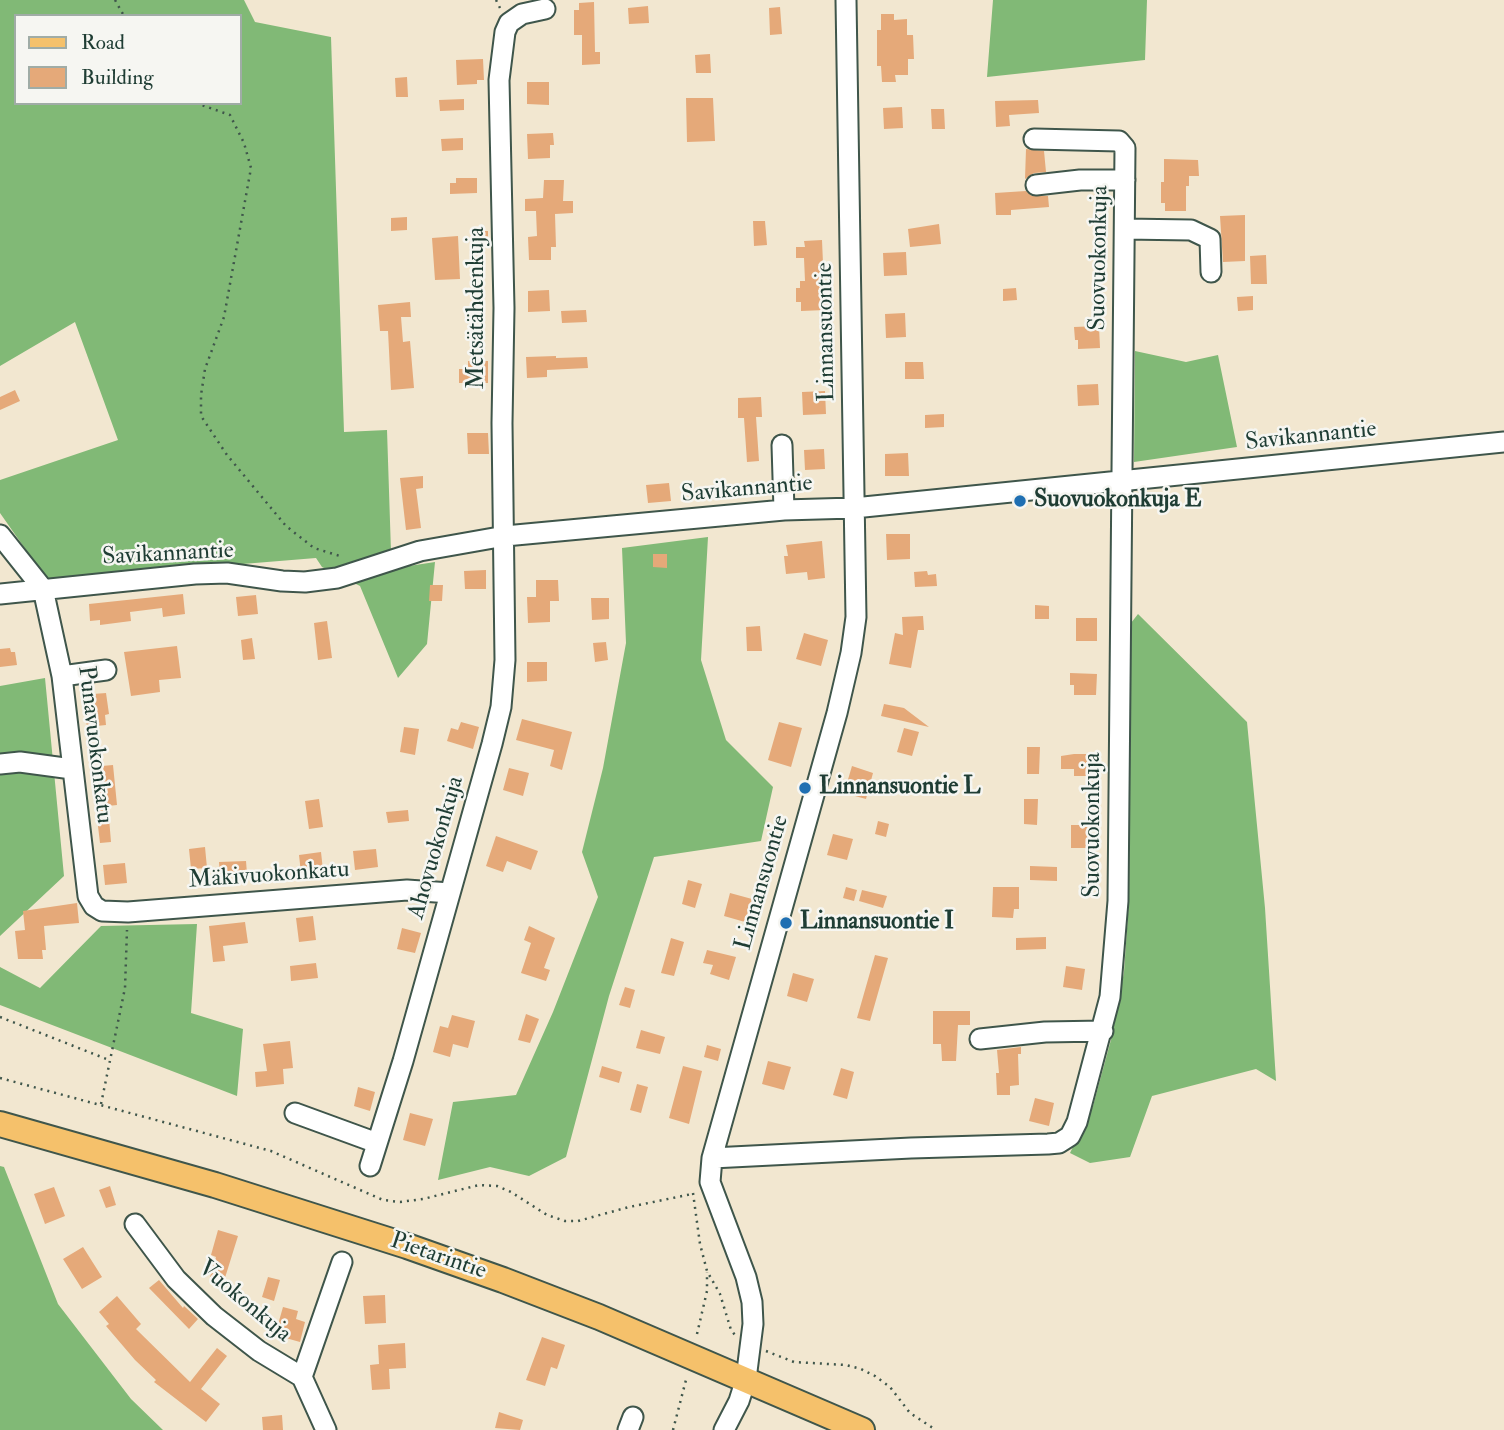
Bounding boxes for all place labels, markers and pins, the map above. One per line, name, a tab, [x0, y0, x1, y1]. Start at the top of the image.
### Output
place label: Suovuokonkuja E	[1034, 487, 1202, 515]
marker: Suovuokonkuja E	[1012, 493, 1028, 509]
place label: Linnansuontie L	[819, 774, 981, 802]
marker: Linnansuontie L	[797, 780, 813, 796]
place label: Linnansuontie I	[800, 909, 954, 937]
marker: Linnansuontie I	[778, 915, 794, 931]

